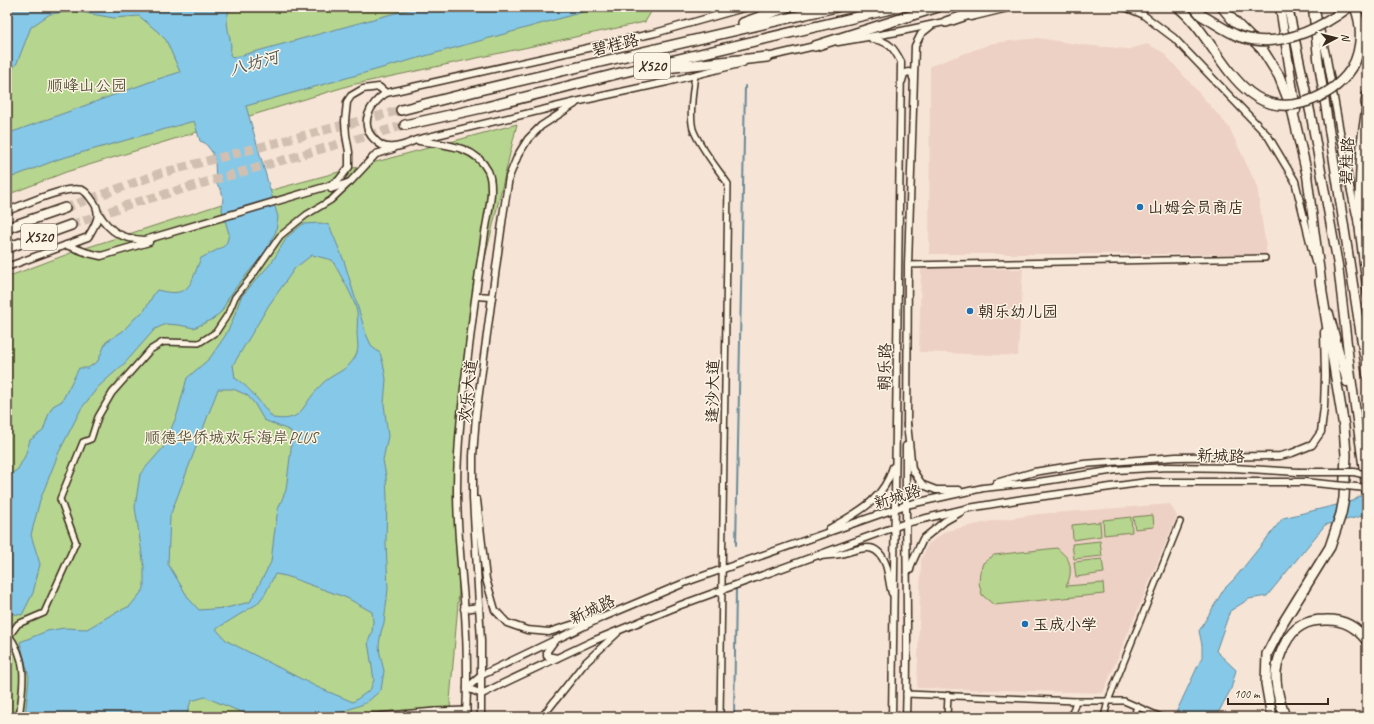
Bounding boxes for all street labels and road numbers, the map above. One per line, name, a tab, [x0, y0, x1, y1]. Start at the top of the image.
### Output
street label: 碧桂路	[590, 30, 641, 60]
road number: X520	[634, 53, 670, 79]
street label: 碧桂路	[1336, 137, 1358, 186]
road number: X520	[21, 224, 57, 250]
street label: 朝乐路	[875, 343, 895, 391]
street label: 欢乐大道	[454, 358, 482, 424]
street label: 逢沙大道	[702, 359, 724, 423]
street label: 新城路	[1197, 445, 1245, 467]
street label: 新城路	[871, 480, 923, 514]
street label: 新城路	[566, 591, 618, 629]

